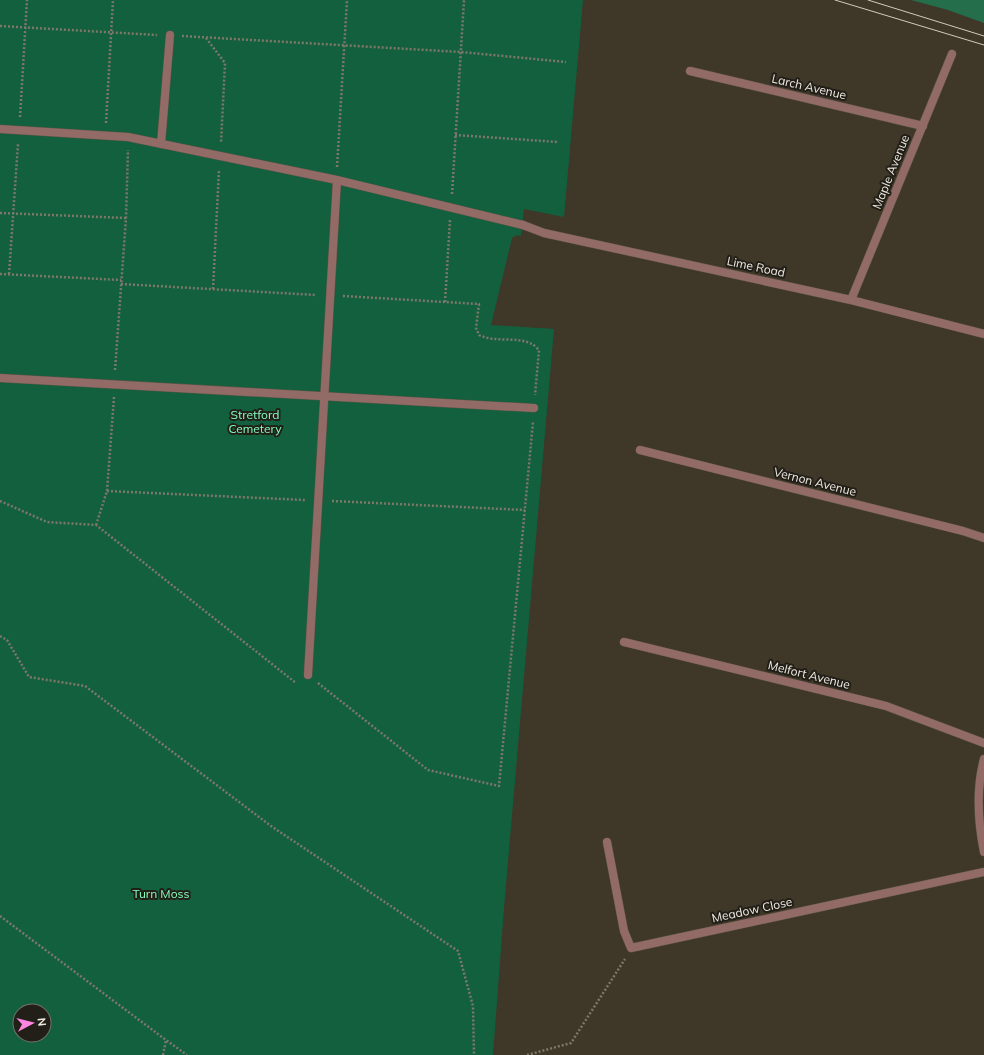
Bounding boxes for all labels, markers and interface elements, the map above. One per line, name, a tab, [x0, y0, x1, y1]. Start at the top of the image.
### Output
street label: Larch Avenue	[770, 71, 848, 102]
street label: Maple Avenue	[869, 132, 912, 211]
street label: Lime Road	[726, 253, 787, 280]
park label: Stretford Cemetery	[228, 407, 282, 436]
street label: Vernon Avenue	[772, 464, 858, 499]
street label: Melfort Avenue	[766, 657, 852, 692]
park label: Turn Moss	[133, 886, 189, 901]
street label: Meadow Close	[710, 894, 794, 925]
north arrow	[12, 1003, 52, 1043]
text: N	[34, 1017, 49, 1027]

